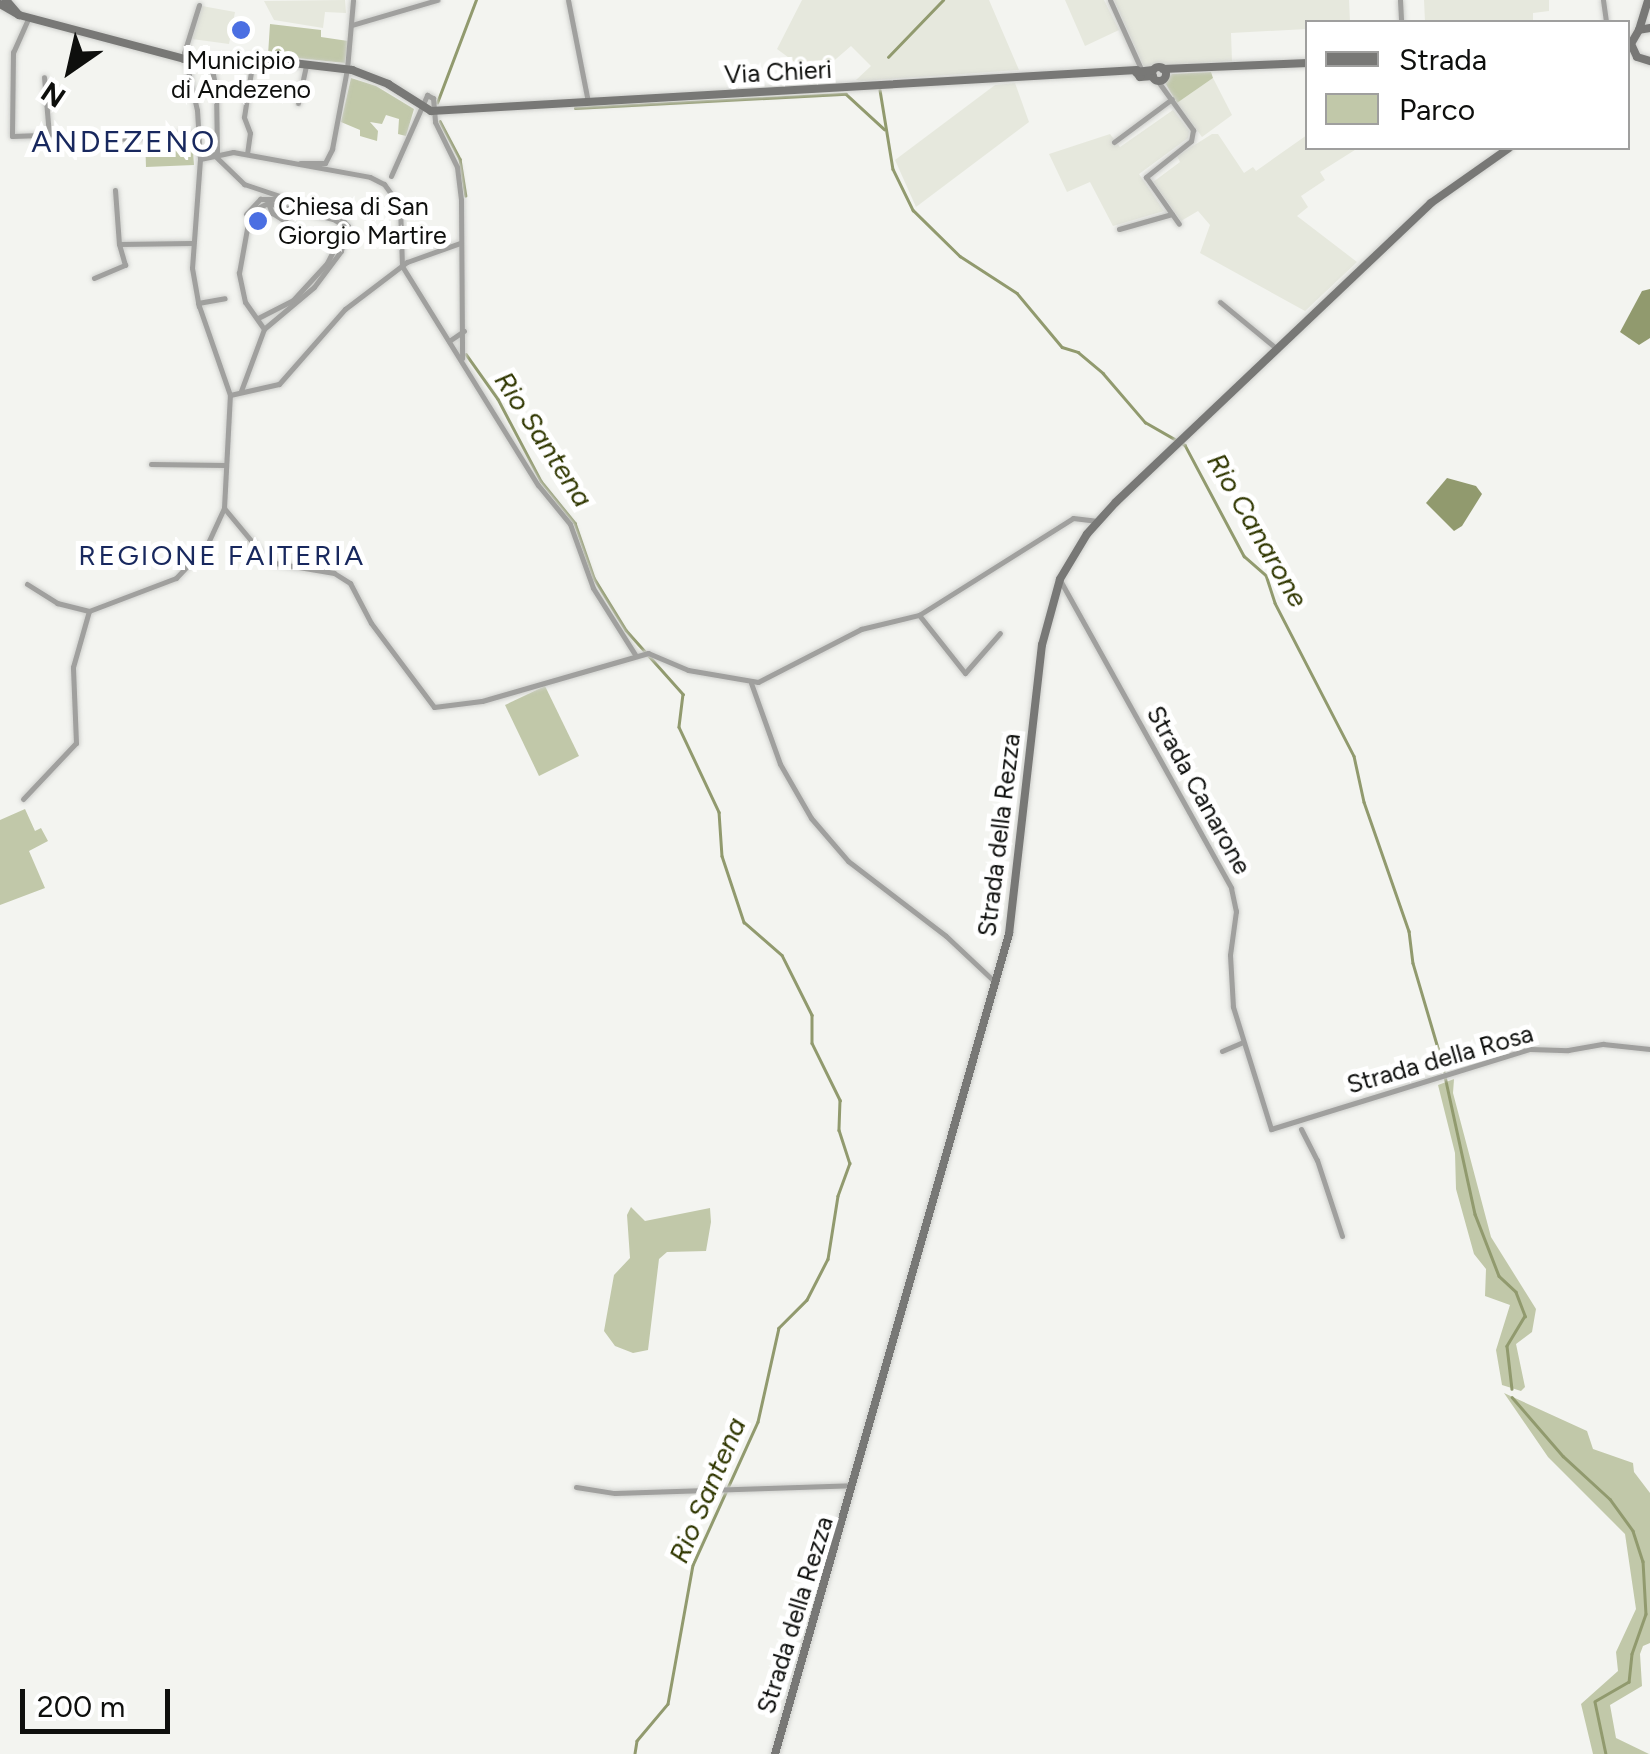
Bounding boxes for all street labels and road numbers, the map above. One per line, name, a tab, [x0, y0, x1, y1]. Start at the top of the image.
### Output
street label: Via Chieri	[723, 54, 833, 90]
street label: Strada Canarone	[1140, 701, 1258, 879]
street label: Strada della Rezza	[972, 732, 1026, 938]
street label: Strada della Rosa	[1343, 1018, 1537, 1100]
street label: Strada della Rezza	[751, 1513, 839, 1717]

